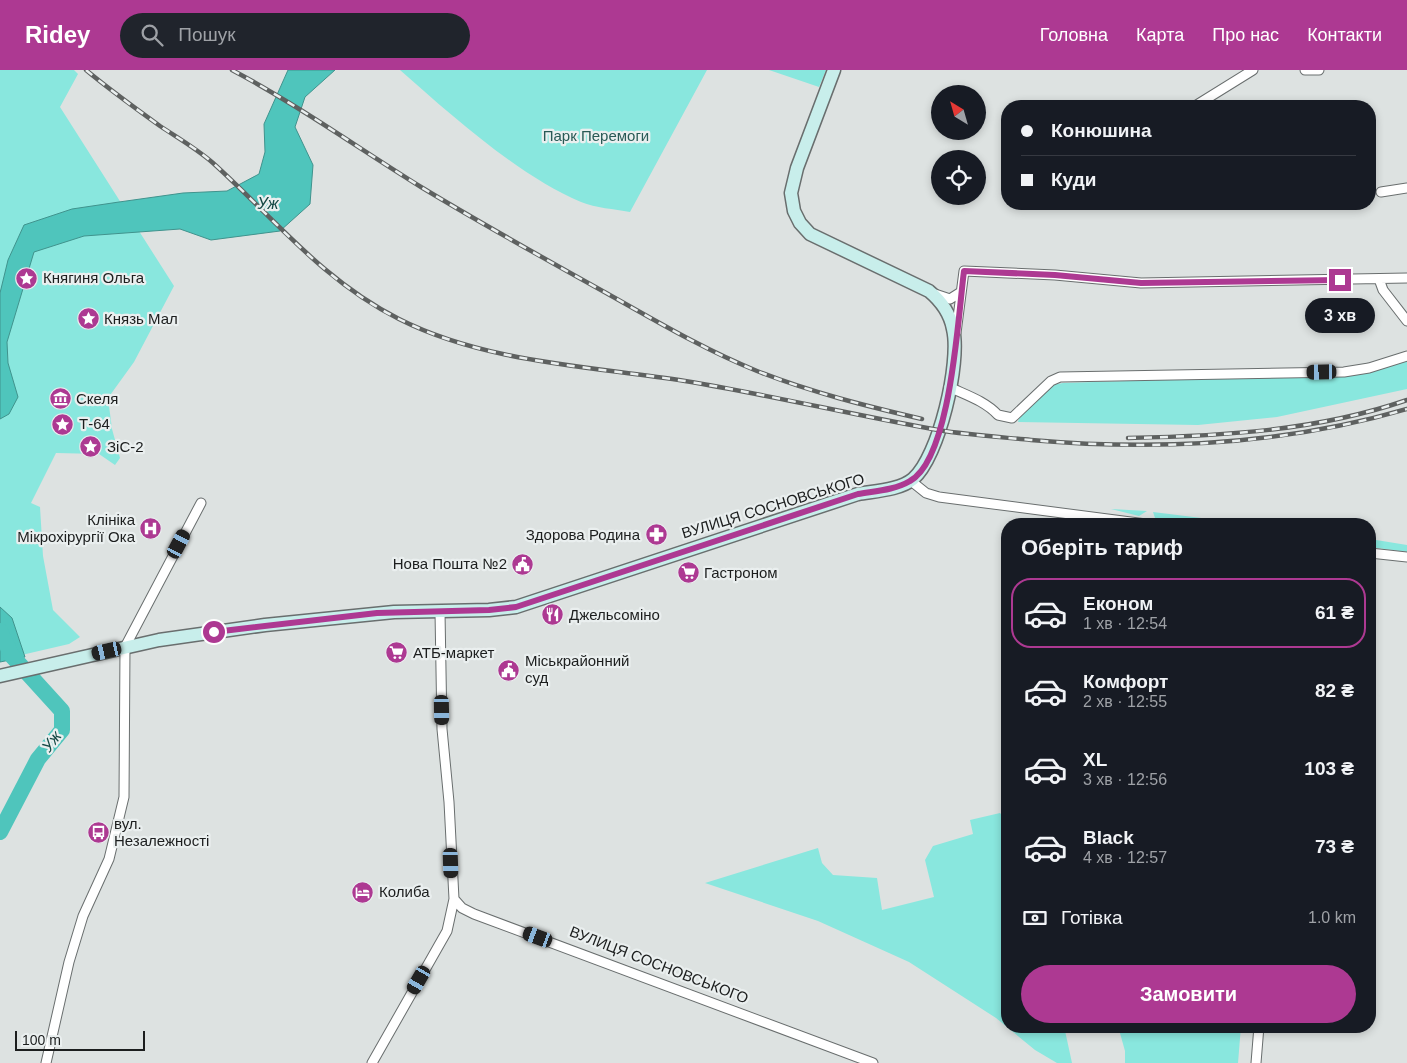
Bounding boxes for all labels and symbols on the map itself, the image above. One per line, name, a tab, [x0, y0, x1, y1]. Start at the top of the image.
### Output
north arrow	[931, 85, 986, 140]
park label: Парк Перемоги	[543, 127, 649, 144]
water label: Уж	[256, 195, 280, 212]
place icon: Княгиня Ольга	[15, 266, 39, 290]
place label: Княгиня Ольга	[43, 269, 145, 286]
route end	[1329, 269, 1351, 291]
callout: 3 хв	[1305, 298, 1375, 332]
place icon: Князь Мал	[76, 307, 100, 331]
place label: Князь Мал	[104, 310, 178, 327]
car	[1306, 364, 1337, 380]
museum icon: Скеля	[48, 387, 72, 411]
place label: Скеля	[76, 390, 118, 407]
place icon: Т-64	[51, 412, 75, 436]
place label: Т-64	[79, 415, 110, 432]
place icon: ЗіС-2	[79, 435, 103, 459]
place label: ЗіС-2	[107, 438, 144, 455]
street label: ВУЛИЦЯ СОСНОВСЬКОГО	[679, 470, 866, 541]
place label: Клініка Мікрохірургії Ока	[17, 511, 136, 545]
hospital icon: Клініка Мікрохірургії Ока	[139, 517, 163, 541]
pharmacy icon: Здорова Родина	[644, 523, 668, 547]
place label: Здорова Родина	[526, 526, 641, 543]
car	[165, 527, 192, 561]
public building icon: Нова Пошта №2	[511, 552, 535, 576]
place label: Нова Пошта №2	[393, 555, 507, 572]
supermarket icon: Гастроном	[676, 561, 700, 585]
place label: Гастроном	[704, 564, 778, 581]
restaurant icon: Джельсоміно	[541, 603, 565, 627]
place label: Джельсоміно	[569, 606, 660, 623]
route start	[203, 621, 225, 643]
car	[90, 640, 123, 662]
supermarket icon: АТБ-маркет	[385, 641, 409, 665]
place label: АТБ-маркет	[413, 644, 494, 661]
place label: Міськрайонний суд	[525, 652, 629, 686]
public building icon: Міськрайонний суд	[497, 658, 521, 682]
car	[434, 695, 449, 725]
water label: Уж	[38, 727, 65, 756]
place label: вул. Незалежності	[114, 815, 209, 849]
bus stop icon: вул. Незалежності	[86, 821, 110, 845]
car	[442, 848, 459, 878]
hotel icon: Колиба	[351, 880, 375, 904]
place label: Колиба	[379, 883, 430, 900]
street label: ВУЛИЦЯ СОСНОВСЬКОГО	[567, 923, 751, 1007]
car	[521, 925, 554, 949]
car	[405, 963, 432, 997]
scale bar	[15, 1028, 145, 1051]

